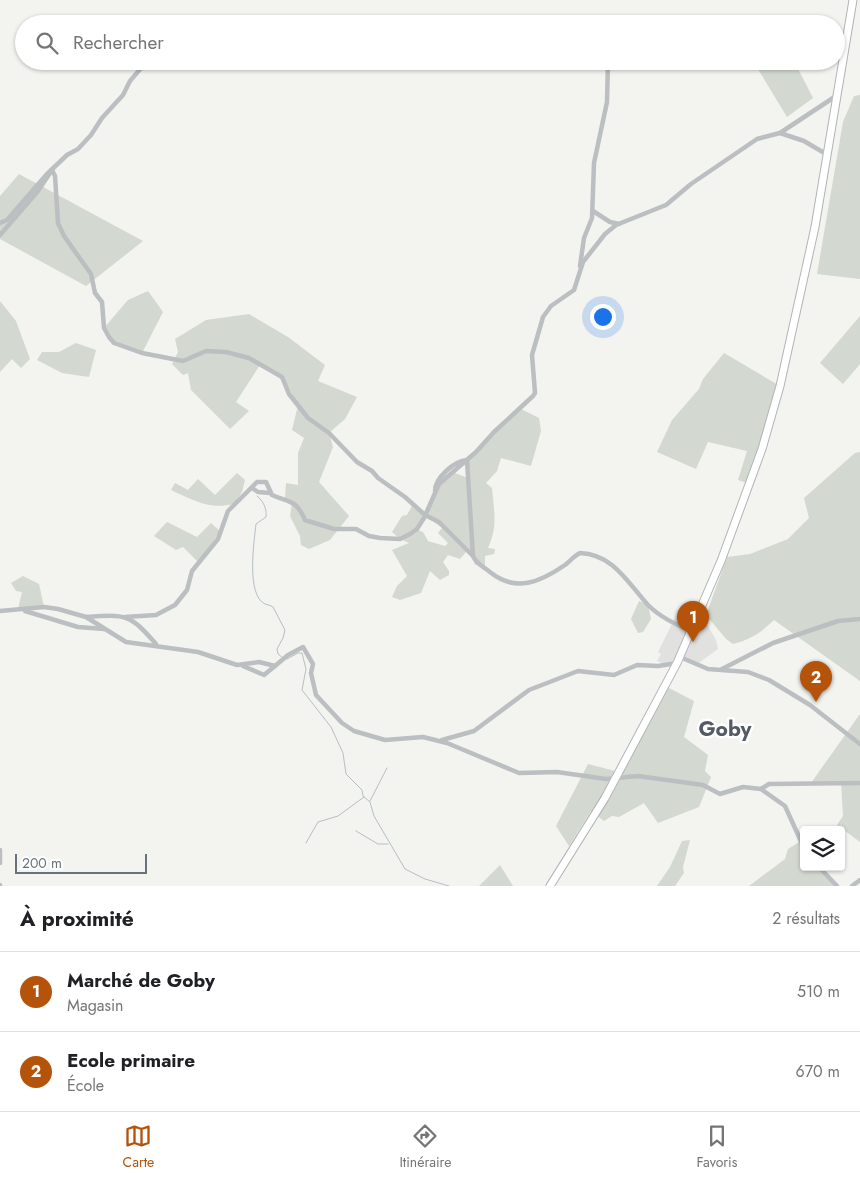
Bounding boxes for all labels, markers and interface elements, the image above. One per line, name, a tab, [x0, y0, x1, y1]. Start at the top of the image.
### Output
search box	[15, 15, 845, 70]
icon: search	[33, 29, 61, 57]
text: Rechercher	[73, 29, 164, 56]
your location	[590, 304, 616, 330]
pin: 1	[677, 601, 709, 642]
pin: 2	[800, 661, 832, 702]
district label: Goby	[698, 714, 753, 744]
map controls	[800, 826, 845, 871]
button: layers	[800, 826, 845, 871]
scale bar	[15, 851, 148, 874]
text: 200 m	[22, 853, 62, 873]
text: À proximité	[20, 904, 134, 934]
text: 2 résultats	[772, 907, 840, 930]
text: Marché de Goby	[67, 967, 215, 994]
text: 1	[32, 980, 40, 1003]
text: 510 m	[797, 980, 840, 1003]
text: Magasin	[67, 994, 123, 1017]
text: Ecole primaire	[67, 1047, 195, 1074]
text: 2	[31, 1060, 41, 1083]
text: 670 m	[796, 1060, 840, 1083]
text: École	[67, 1074, 104, 1097]
tab: Carte	[123, 1122, 154, 1172]
tab: Itinéraire	[399, 1122, 451, 1172]
tab: Favoris	[696, 1122, 737, 1172]

